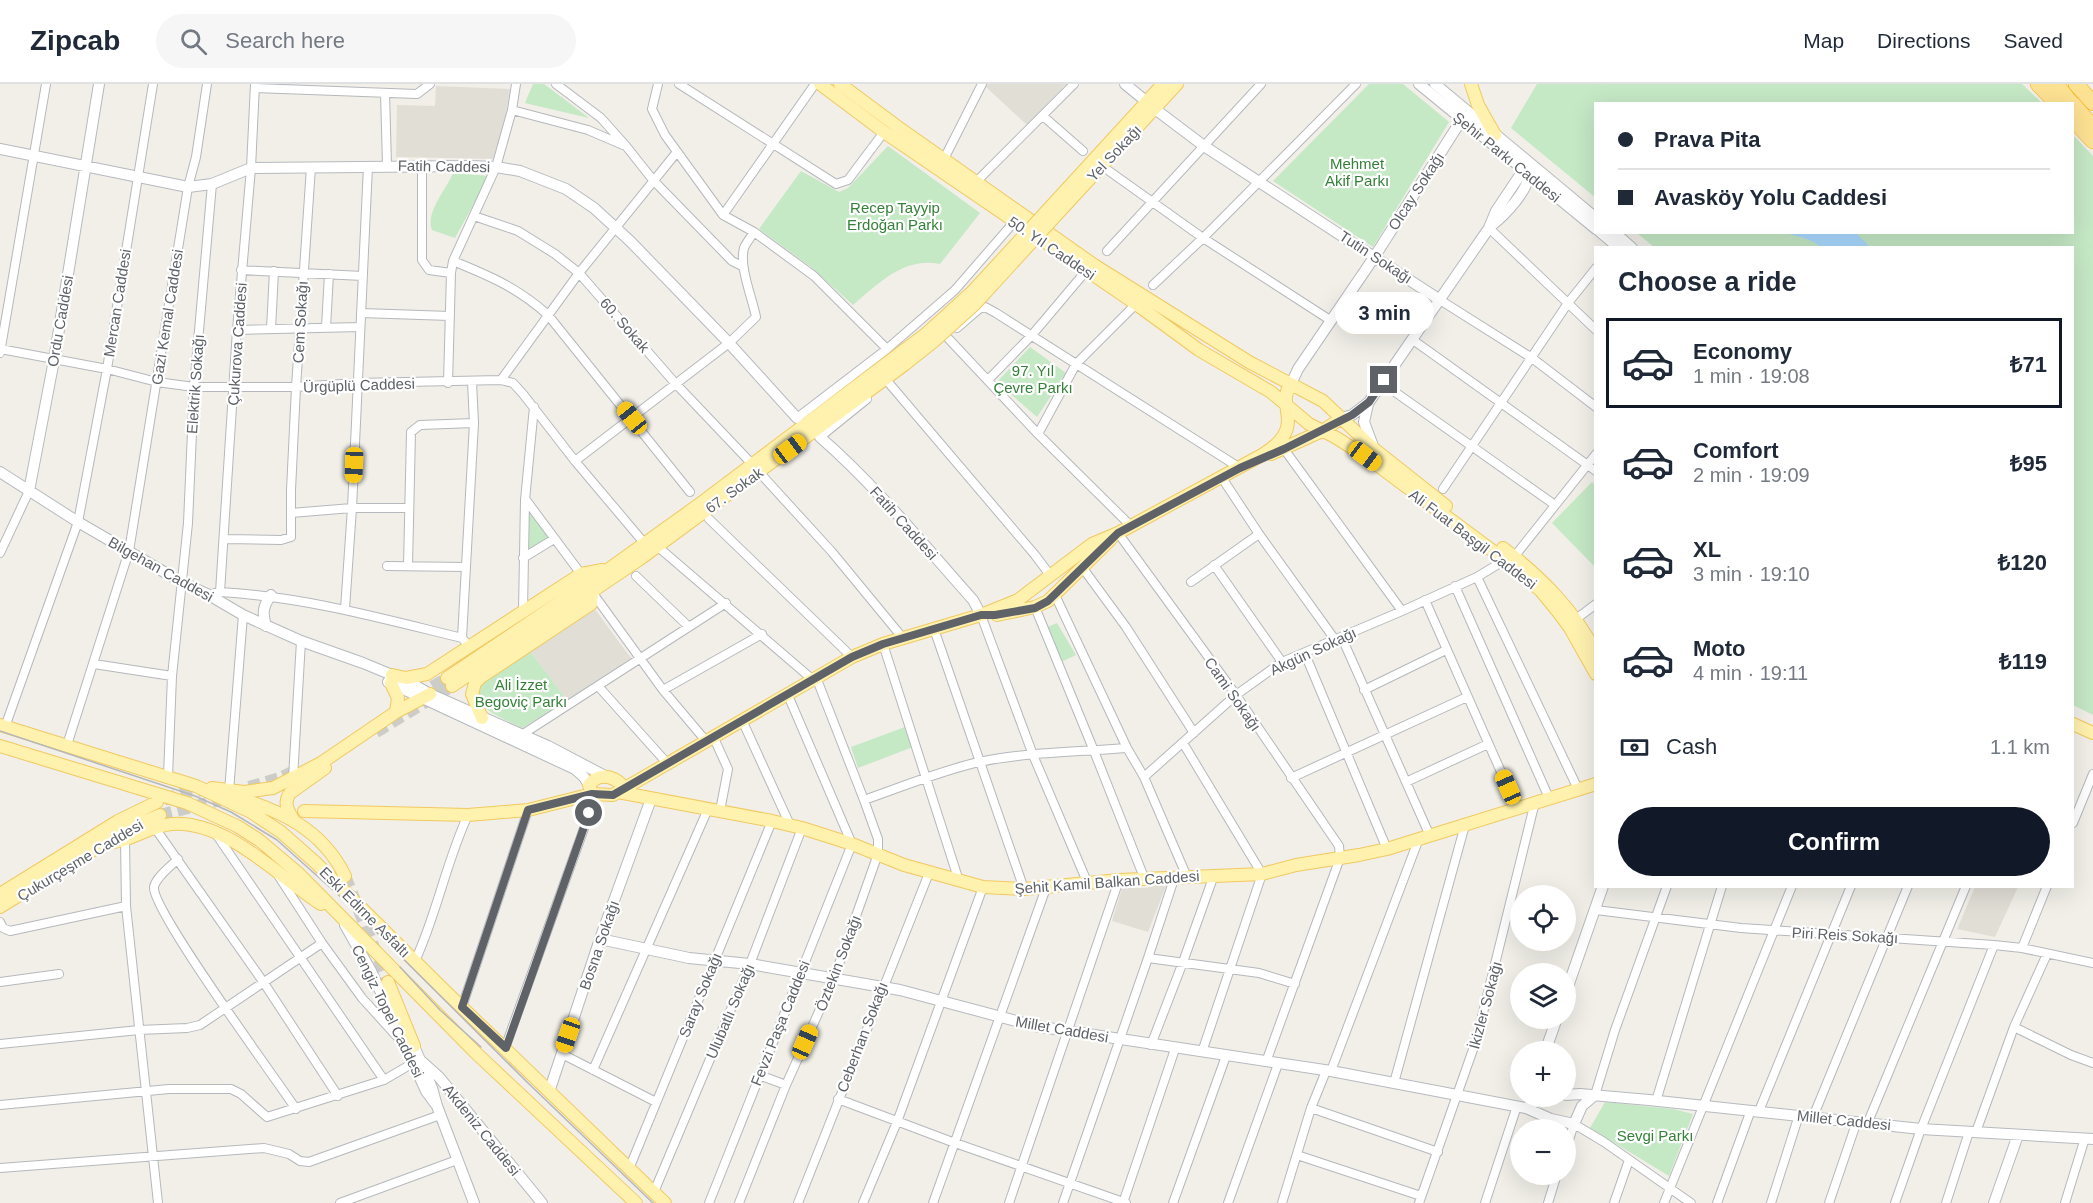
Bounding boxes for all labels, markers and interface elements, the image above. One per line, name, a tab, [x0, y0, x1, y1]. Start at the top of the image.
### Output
search box	[156, 14, 576, 68]
text: Zipcab	[30, 25, 120, 56]
icon: search	[177, 25, 210, 58]
text: Search here	[225, 28, 345, 53]
text: Map	[1803, 29, 1844, 52]
text: Directions	[1877, 29, 1970, 52]
text: Saved	[2003, 29, 2063, 52]
street label: Şehir Parkı Caddesi	[1450, 108, 1564, 206]
street label: Yel Sokağı	[1084, 121, 1144, 185]
text: Prava Pita	[1654, 127, 1760, 152]
street label: Olcay Sokağı	[1385, 149, 1447, 233]
park label: Mehmet Akif Parkı	[1325, 155, 1389, 189]
street label: Fatih Caddesi	[398, 157, 490, 175]
text: Avasköy Yolu Caddesi	[1654, 185, 1887, 210]
park label: Recep Tayyip Erdoğan Parkı	[847, 199, 943, 233]
street label: 50. Yıl Caddesi	[1005, 213, 1099, 283]
street label: Tutin Sokağı	[1336, 227, 1416, 287]
street label: Mercan Caddesi	[100, 248, 134, 358]
street label: Gazi Kemal Caddesi	[148, 248, 186, 386]
text: Choose a ride	[1618, 267, 1797, 297]
street label: Ordu Caddesi	[44, 274, 76, 368]
street label: Cem Sokağı	[289, 280, 311, 364]
street label: Çukurova Caddesi	[224, 282, 250, 406]
callout: 3 min	[1334, 293, 1434, 335]
street label: 60. Sokak	[597, 294, 654, 356]
text: 3 min	[1358, 302, 1411, 324]
street label: Elektrik Sokağı	[183, 334, 207, 434]
icon: car	[1621, 336, 1675, 390]
text: Economy	[1693, 339, 1792, 364]
text: ₺71	[2010, 352, 2047, 377]
park label: 97. Yıl Çevre Parkı	[993, 362, 1073, 396]
text: 1 min · 19:08	[1693, 365, 1810, 387]
route end	[1370, 366, 1397, 393]
street label: Ürgüplü Caddesi	[303, 375, 415, 395]
car	[614, 398, 650, 438]
car	[770, 431, 810, 467]
icon: car	[1621, 435, 1675, 489]
car	[1345, 438, 1385, 474]
text: Comfort	[1693, 438, 1779, 463]
car	[344, 447, 364, 483]
text: ₺95	[2010, 451, 2047, 476]
street label: 67. Sokak	[702, 463, 766, 516]
text: 2 min · 19:09	[1693, 464, 1810, 486]
street label: Fatih Caddesi	[867, 483, 941, 563]
street label: Ali Fuat Başgil Caddesi	[1406, 486, 1540, 592]
street label: Bilgehan Caddesi	[105, 533, 217, 605]
icon: car	[1621, 534, 1675, 588]
text: XL	[1693, 537, 1721, 562]
text: ₺120	[1998, 550, 2047, 575]
text: 3 min · 19:10	[1693, 563, 1810, 585]
street label: Akgün Sokağı	[1267, 624, 1359, 678]
icon: car	[1621, 633, 1675, 687]
text: Moto	[1693, 636, 1746, 661]
text: ₺119	[1999, 649, 2047, 674]
street label: Cami Sokağı	[1201, 654, 1265, 734]
text: 4 min · 19:11	[1693, 662, 1808, 684]
park label: Ali İzzet Begoviç Parkı	[475, 676, 567, 710]
icon: cash	[1618, 731, 1651, 764]
text: Cash	[1666, 734, 1717, 759]
text: 1.1 km	[1990, 736, 2050, 758]
car	[1492, 767, 1524, 807]
route start	[575, 799, 602, 826]
button: Confirm	[1618, 807, 2050, 876]
street label: Çukurçeşme Caddesi	[14, 816, 146, 904]
street label: Eski Edirne Asfaltı	[316, 863, 414, 961]
street label: Şehit Kamil Balkan Caddesi	[1014, 867, 1200, 897]
map controls	[1510, 885, 1576, 1185]
button: locate	[1510, 885, 1576, 951]
street label: Bosna Sokağı	[576, 898, 622, 992]
street label: Öztekin Sokağı	[812, 912, 864, 1014]
street label: Piri Reis Sokağı	[1791, 924, 1899, 946]
street label: Cengiz Topel Caddesi	[348, 942, 428, 1080]
street label: Saray Sokağı	[675, 950, 725, 1040]
street label: Fevzi Paşa Caddesi	[747, 958, 813, 1088]
street label: İkizler Sokağı	[1465, 959, 1505, 1051]
street label: Ulubatlı Sokağı	[702, 961, 758, 1061]
button: layers	[1510, 963, 1576, 1029]
street label: Ceberhan Sokağı	[833, 979, 891, 1095]
street label: Millet Caddesi	[1014, 1012, 1110, 1046]
car	[554, 1015, 582, 1055]
car	[789, 1022, 821, 1062]
button: +	[1510, 1041, 1576, 1107]
street label: Akdeniz Caddesi	[440, 1081, 524, 1179]
street label: Millet Caddesi	[1796, 1107, 1892, 1133]
button: −	[1510, 1119, 1576, 1185]
park label: Sevgi Parkı	[1617, 1127, 1693, 1144]

